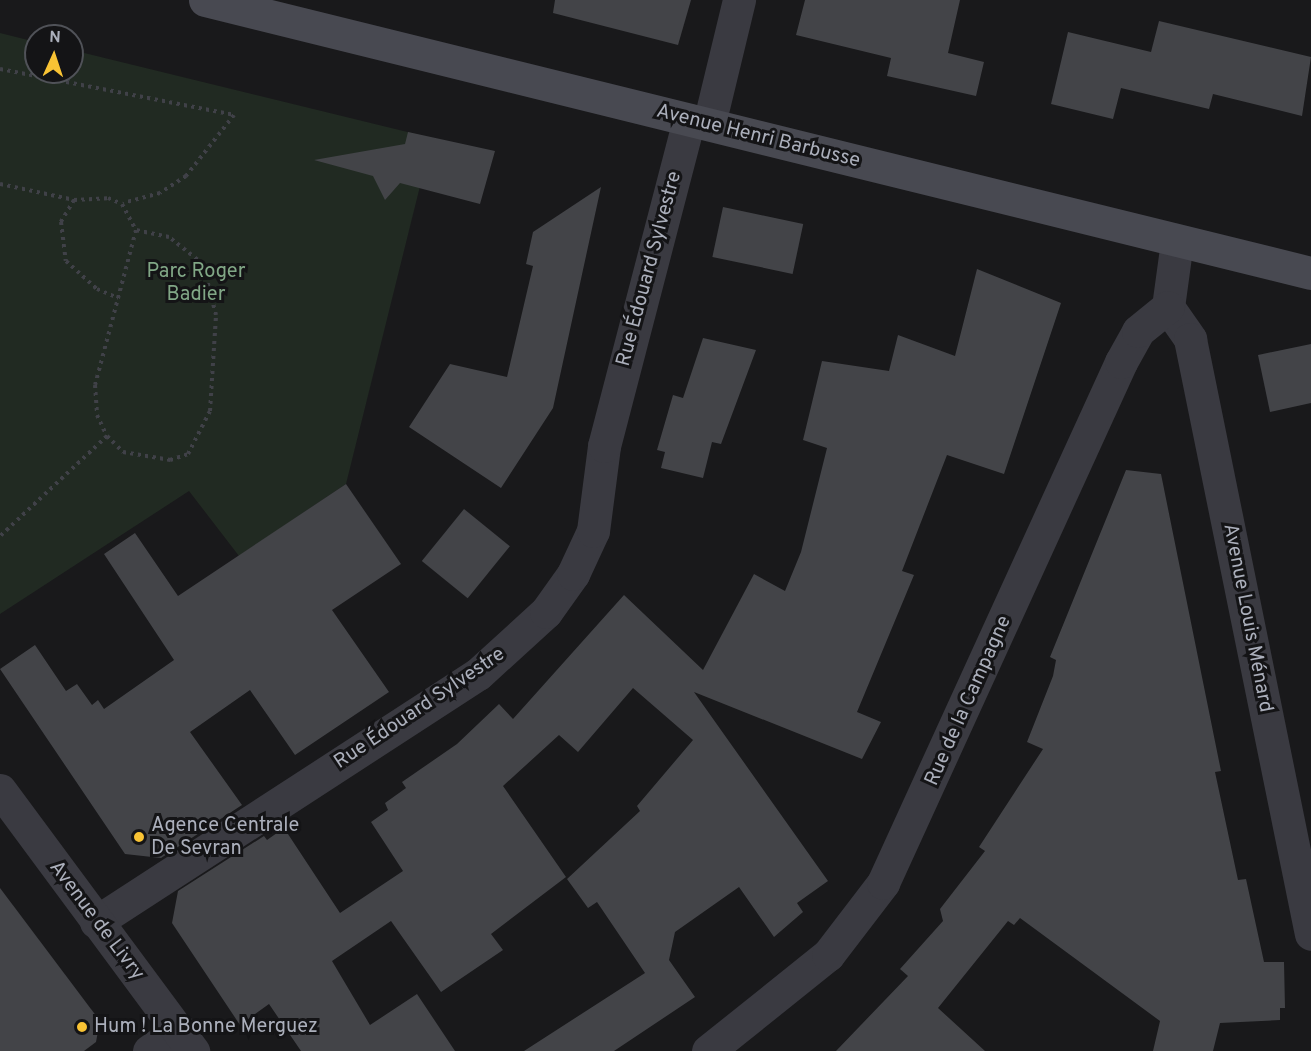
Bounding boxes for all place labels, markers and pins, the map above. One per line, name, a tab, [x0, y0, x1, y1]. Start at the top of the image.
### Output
place label: Agence Centrale De Sevran	[151, 814, 299, 861]
marker: Agence Centrale De Sevran	[132, 830, 146, 844]
place label: Hum ! La Bonne Merguez	[94, 1015, 318, 1039]
marker: Hum ! La Bonne Merguez	[75, 1020, 89, 1034]

